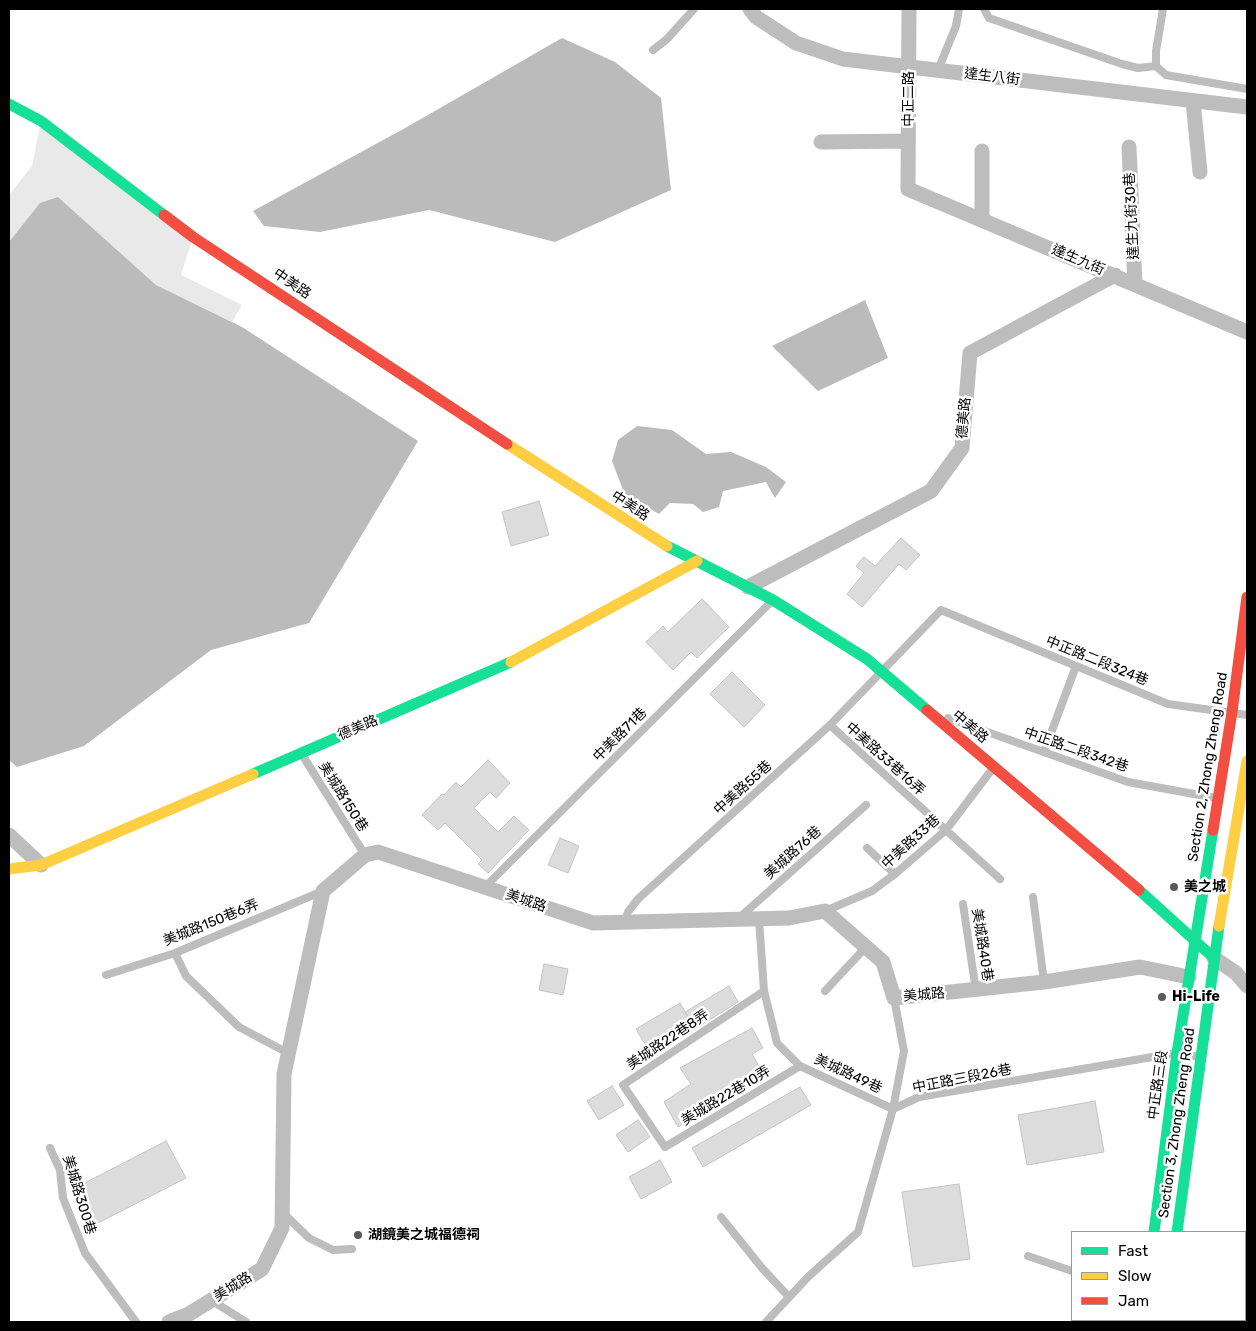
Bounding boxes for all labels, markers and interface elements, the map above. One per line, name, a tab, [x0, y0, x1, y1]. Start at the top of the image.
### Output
street label: 達生八街	[963, 65, 1021, 89]
street label: 中正二路	[901, 71, 917, 127]
street label: 達生九街30巷	[1121, 172, 1143, 260]
street label: 達生九街	[1049, 241, 1107, 279]
street label: 中美路	[270, 265, 314, 303]
street label: 德美路	[954, 396, 974, 440]
street label: 中美路	[608, 488, 652, 524]
street label: 中正路二段324巷	[1043, 633, 1151, 689]
street label: Section 2, Zhong Zheng Road	[1185, 671, 1231, 863]
street label: 中美路71巷	[590, 705, 650, 765]
street label: 中美路	[949, 707, 991, 747]
street label: 德美路	[335, 712, 381, 744]
street label: 中美路33巷16弄	[842, 719, 928, 799]
street label: 中正路二段342巷	[1022, 724, 1130, 776]
street label: 中美路55巷	[710, 757, 776, 819]
street label: 美城路150巷	[315, 759, 371, 835]
street label: 中美路33巷	[878, 811, 944, 873]
street label: 美城路76巷	[761, 823, 825, 883]
place label: 美之城	[1184, 879, 1226, 895]
marker: 美之城	[1168, 881, 1180, 893]
street label: 美城路	[503, 886, 549, 916]
street label: 美城路150巷6弄	[161, 896, 261, 950]
street label: 美城路40巷	[968, 907, 996, 983]
street label: 美城路	[902, 985, 946, 1005]
place label: Hi-Life	[1172, 989, 1220, 1005]
marker: Hi-Life	[1156, 991, 1168, 1003]
street label: 美城路22巷8弄	[624, 1006, 712, 1074]
street label: Section 3, Zhong Zheng Road	[1155, 1027, 1199, 1219]
street label: 中正路三段	[1145, 1049, 1171, 1121]
street label: 美城路49巷	[811, 1051, 885, 1097]
street label: 中正路三段26巷	[911, 1061, 1013, 1097]
street label: 美城路22巷10弄	[678, 1063, 774, 1129]
street label: 美城路300巷	[59, 1153, 99, 1237]
place label: 湖鏡美之城福德祠	[368, 1227, 480, 1243]
marker: 湖鏡美之城福德祠	[352, 1229, 364, 1241]
legend	[1071, 1231, 1246, 1321]
text: Fast	[1118, 1242, 1148, 1260]
text: Slow	[1118, 1267, 1151, 1285]
street label: 美城路	[211, 1269, 255, 1305]
text: Jam	[1118, 1292, 1149, 1310]

